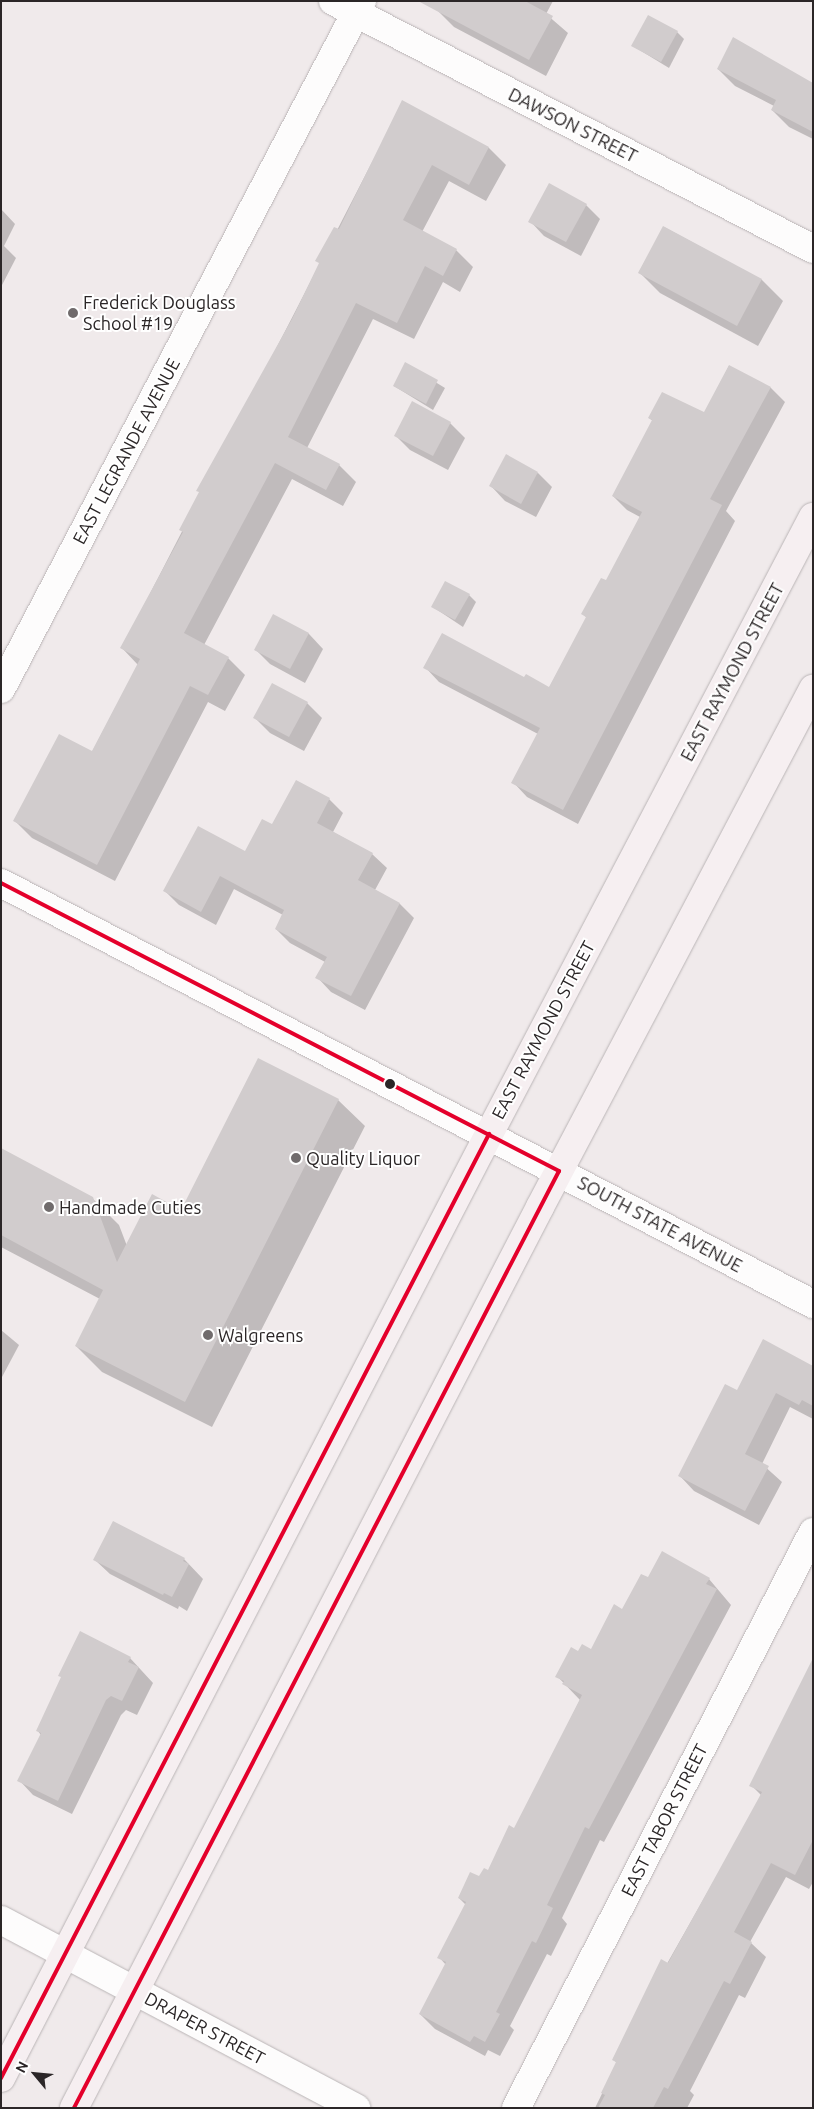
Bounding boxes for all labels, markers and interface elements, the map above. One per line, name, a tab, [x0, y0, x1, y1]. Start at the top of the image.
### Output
street label: DAWSON STREET	[505, 83, 641, 167]
place label: Frederick Douglass School #19	[83, 292, 236, 334]
marker: Frederick Douglass School #19	[67, 307, 79, 319]
street label: EAST LEGRANDE AVENUE	[68, 354, 184, 548]
street label: EAST RAYMOND STREET	[676, 579, 788, 765]
street label: EAST RAYMOND STREET	[487, 937, 599, 1123]
unlabelled marker	[385, 1079, 395, 1089]
place label: Quality Liquor	[306, 1147, 420, 1169]
marker: Quality Liquor	[290, 1152, 302, 1164]
street label: SOUTH STATE AVENUE	[574, 1171, 746, 1277]
place label: Handmade Cuties	[59, 1196, 201, 1218]
marker: Handmade Cuties	[43, 1201, 55, 1213]
place label: Walgreens	[218, 1324, 303, 1346]
marker: Walgreens	[202, 1329, 214, 1341]
street label: EAST TABOR STREET	[616, 1740, 712, 1900]
street label: DRAPER STREET	[141, 1987, 269, 2069]
north arrow	[10, 2049, 60, 2099]
text: N	[12, 2059, 31, 2075]

